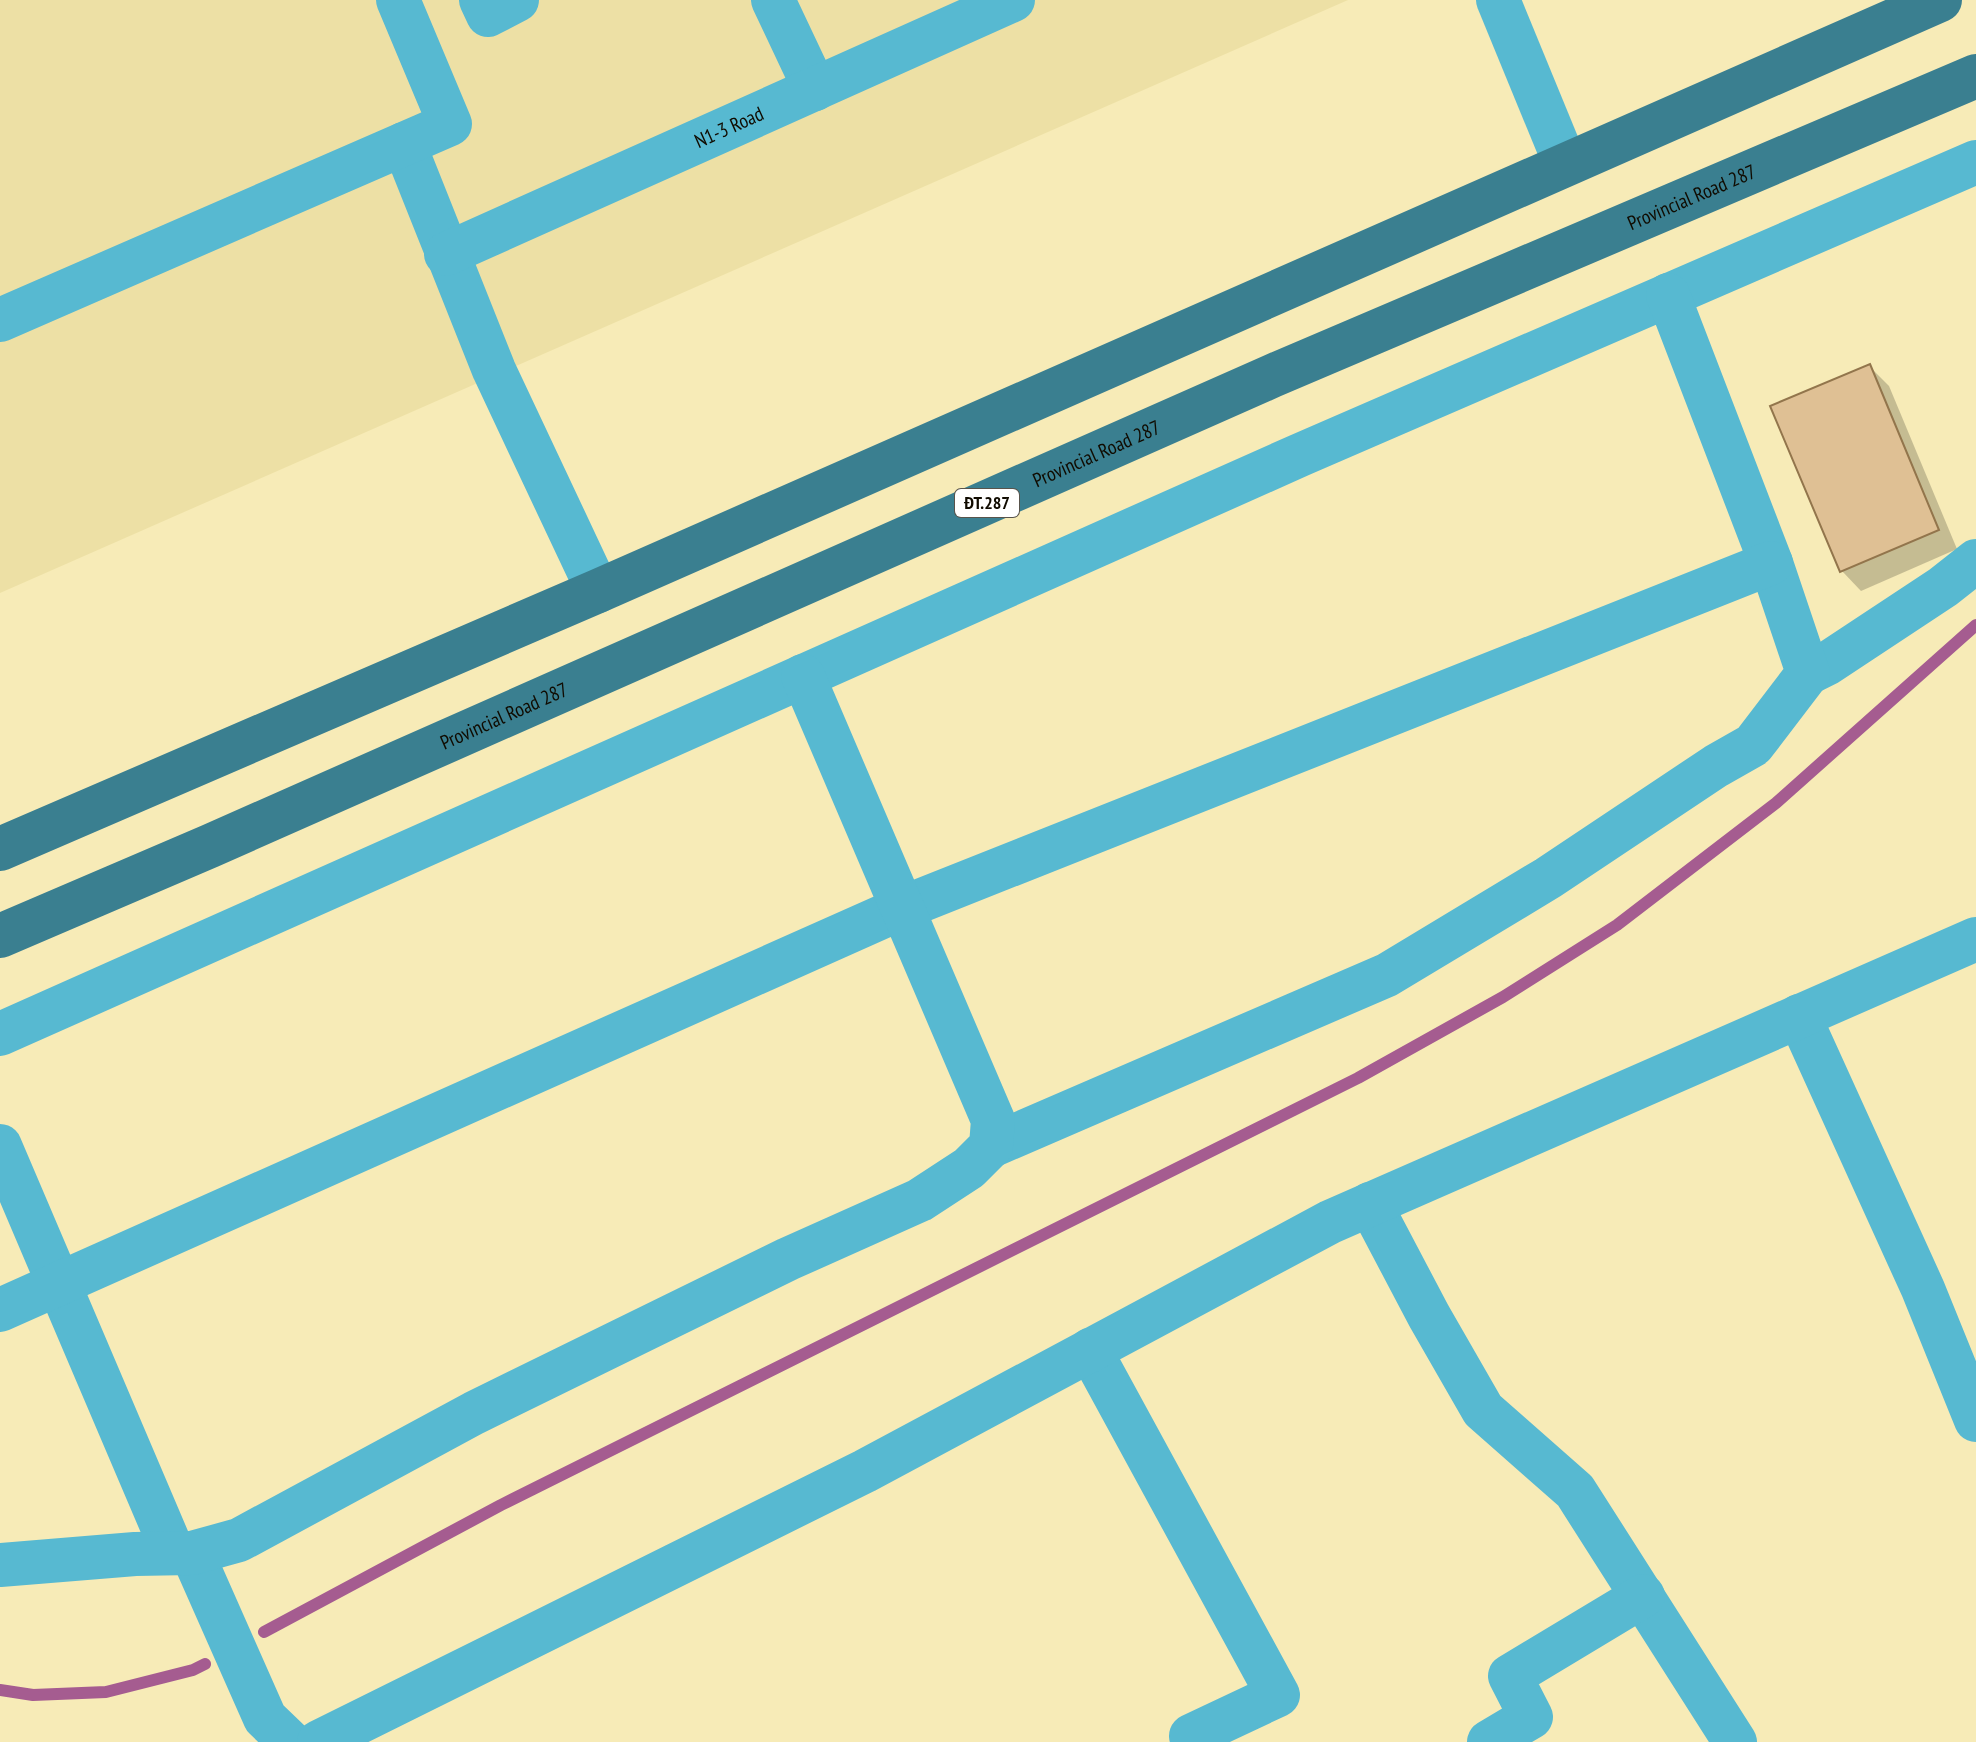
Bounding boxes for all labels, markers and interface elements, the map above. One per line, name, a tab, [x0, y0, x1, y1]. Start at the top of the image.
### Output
street label: N1-3 Road	[690, 100, 768, 154]
street label: Provincial Road 287	[1624, 158, 1760, 236]
street label: Provincial Road 287	[1029, 414, 1165, 493]
road number: ĐT.287	[955, 489, 1019, 517]
street label: Provincial Road 287	[436, 676, 572, 756]

